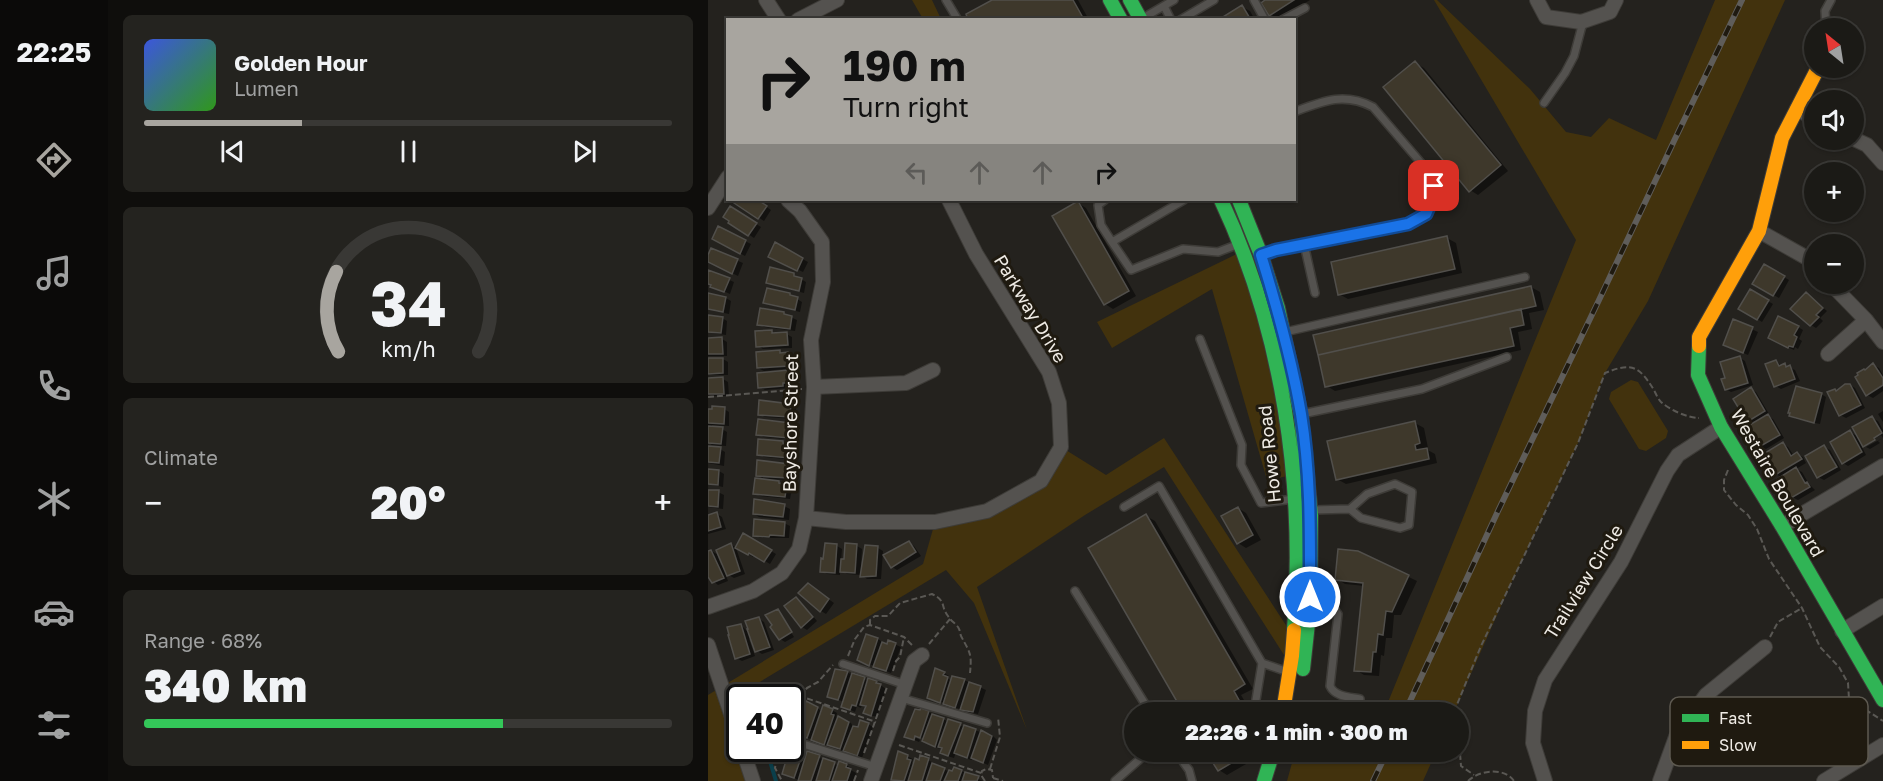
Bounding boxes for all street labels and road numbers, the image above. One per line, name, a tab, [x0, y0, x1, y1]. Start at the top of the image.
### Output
street label: Parkway Drive	[990, 250, 1072, 367]
street label: Bayshore Street	[778, 354, 802, 492]
street label: Howe Road	[1253, 404, 1285, 504]
street label: Westaire Boulevard	[1726, 404, 1829, 561]
street label: Trailview Circle	[1539, 520, 1627, 643]

